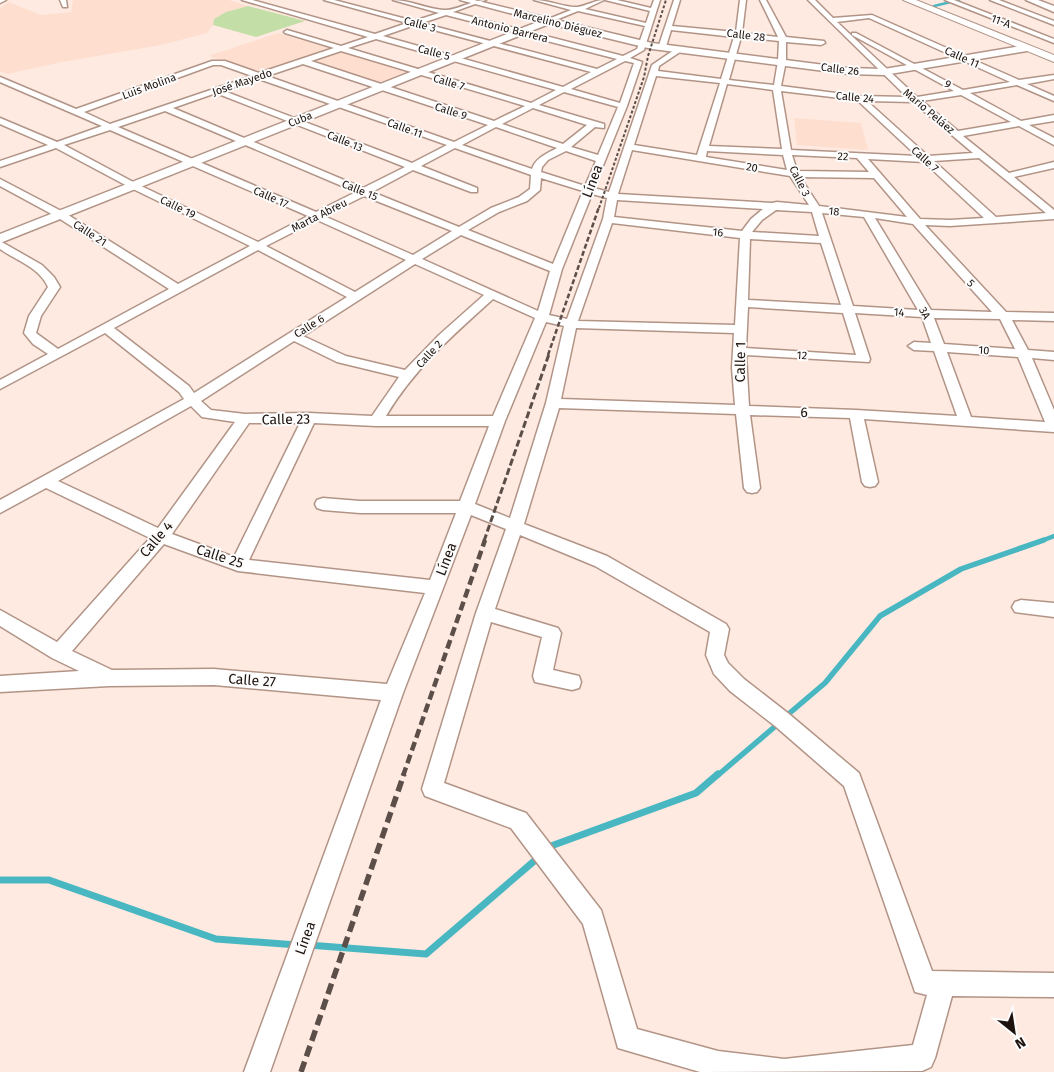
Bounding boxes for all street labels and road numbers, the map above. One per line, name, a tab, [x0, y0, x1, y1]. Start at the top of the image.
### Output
street label: Marcelino Diéguez	[512, 6, 604, 41]
street label: 11-A	[989, 12, 1013, 31]
street label: Calle 3	[402, 14, 437, 35]
street label: Antonio Barrera	[470, 14, 550, 45]
street label: Calle 28	[726, 27, 766, 44]
street label: Calle 5	[416, 42, 452, 63]
street label: Calle 11	[942, 44, 981, 71]
street label: Calle 26	[820, 61, 860, 78]
street label: José Mayedo	[210, 66, 274, 99]
street label: Luis Molina	[120, 71, 178, 102]
street label: Calle 7	[432, 72, 466, 93]
street label: 9	[942, 77, 954, 92]
street label: Mario Peláez	[900, 86, 957, 137]
street label: Calle 24	[835, 89, 875, 106]
street label: Calle 9	[433, 100, 469, 123]
street label: Cuba	[286, 109, 314, 130]
street label: Calle 11	[385, 116, 424, 141]
street label: Calle 13	[325, 128, 365, 155]
street label: Calle 7	[908, 144, 941, 175]
street label: 22	[837, 150, 849, 163]
street label: 20	[745, 160, 759, 175]
street label: Línea	[578, 162, 607, 200]
street label: Calle 3	[786, 164, 813, 199]
street label: Calle 15	[340, 177, 380, 204]
street label: Calle 17	[251, 184, 290, 211]
street label: Calle 19	[158, 193, 198, 222]
street label: Marta Abreu	[289, 196, 349, 235]
street label: 18	[828, 204, 840, 219]
street label: Calle 21	[71, 218, 109, 249]
street label: 16	[712, 225, 724, 240]
street label: 5	[964, 277, 978, 290]
street label: 3A	[916, 305, 933, 322]
street label: 14	[893, 306, 905, 319]
street label: Calle 6	[292, 312, 327, 341]
street label: Calle 2	[414, 338, 445, 371]
street label: Calle 1	[732, 342, 749, 383]
street label: 10	[978, 344, 990, 357]
street label: 12	[796, 349, 808, 362]
street label: 6	[800, 404, 808, 421]
street label: Calle 23	[262, 411, 310, 428]
street label: Calle 4	[136, 517, 177, 561]
street label: Línea	[432, 540, 461, 578]
street label: Calle 25	[194, 541, 246, 572]
street label: Calle 27	[228, 670, 276, 691]
street label: Línea	[292, 919, 319, 957]

